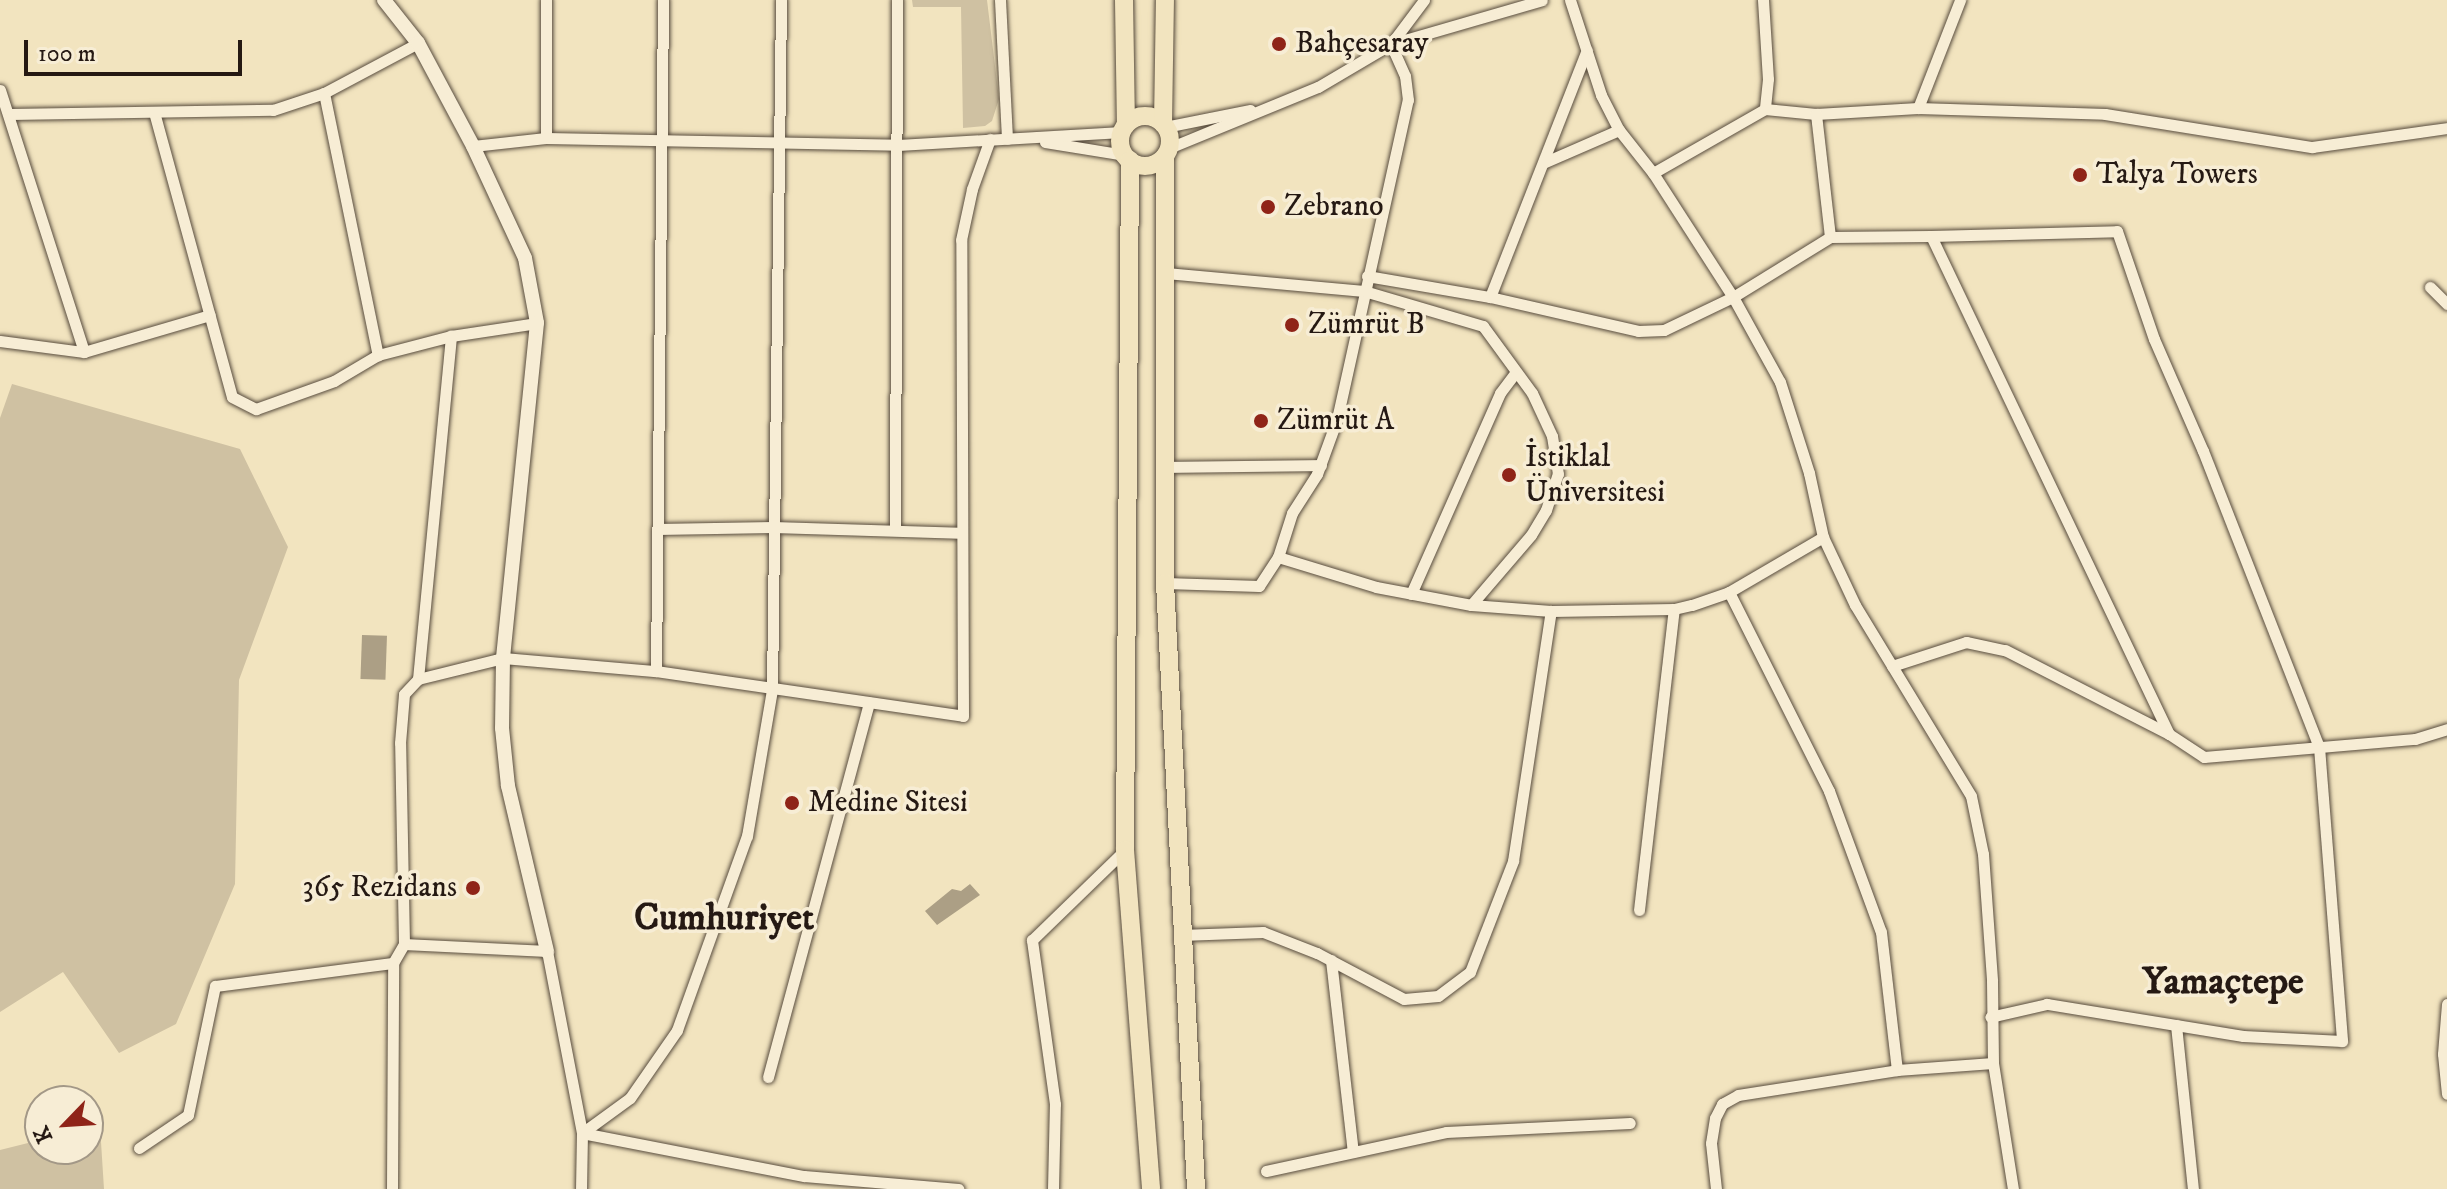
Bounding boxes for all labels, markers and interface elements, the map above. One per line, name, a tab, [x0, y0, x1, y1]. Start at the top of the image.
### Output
scale bar	[28, 24, 246, 74]
place label: Bahçesaray	[1295, 26, 1428, 62]
marker: Bahçesaray	[1270, 35, 1288, 53]
text: 100 m	[38, 39, 96, 69]
place label: Talya Towers	[2096, 157, 2258, 193]
marker: Talya Towers	[2071, 166, 2089, 184]
place label: Zebrano	[1284, 189, 1384, 225]
marker: Zebrano	[1259, 198, 1277, 216]
place label: Zümrüt B	[1308, 307, 1425, 343]
marker: Zümrüt B	[1283, 316, 1301, 334]
place label: Zümrüt A	[1277, 403, 1394, 439]
marker: Zümrüt A	[1252, 412, 1270, 430]
place label: İstiklal Üniversitesi	[1525, 440, 1665, 510]
marker: İstiklal Üniversitesi	[1500, 466, 1518, 484]
place label: Medine Sitesi	[808, 785, 968, 821]
marker: Medine Sitesi	[783, 794, 801, 812]
place label: 365 Rezidans	[302, 870, 457, 906]
marker: 365 Rezidans	[464, 879, 482, 897]
district label: Cumhuriyet	[634, 896, 814, 942]
district label: Yamaçtepe	[2142, 960, 2304, 1006]
north arrow	[24, 1085, 104, 1165]
text: K	[28, 1122, 59, 1147]

